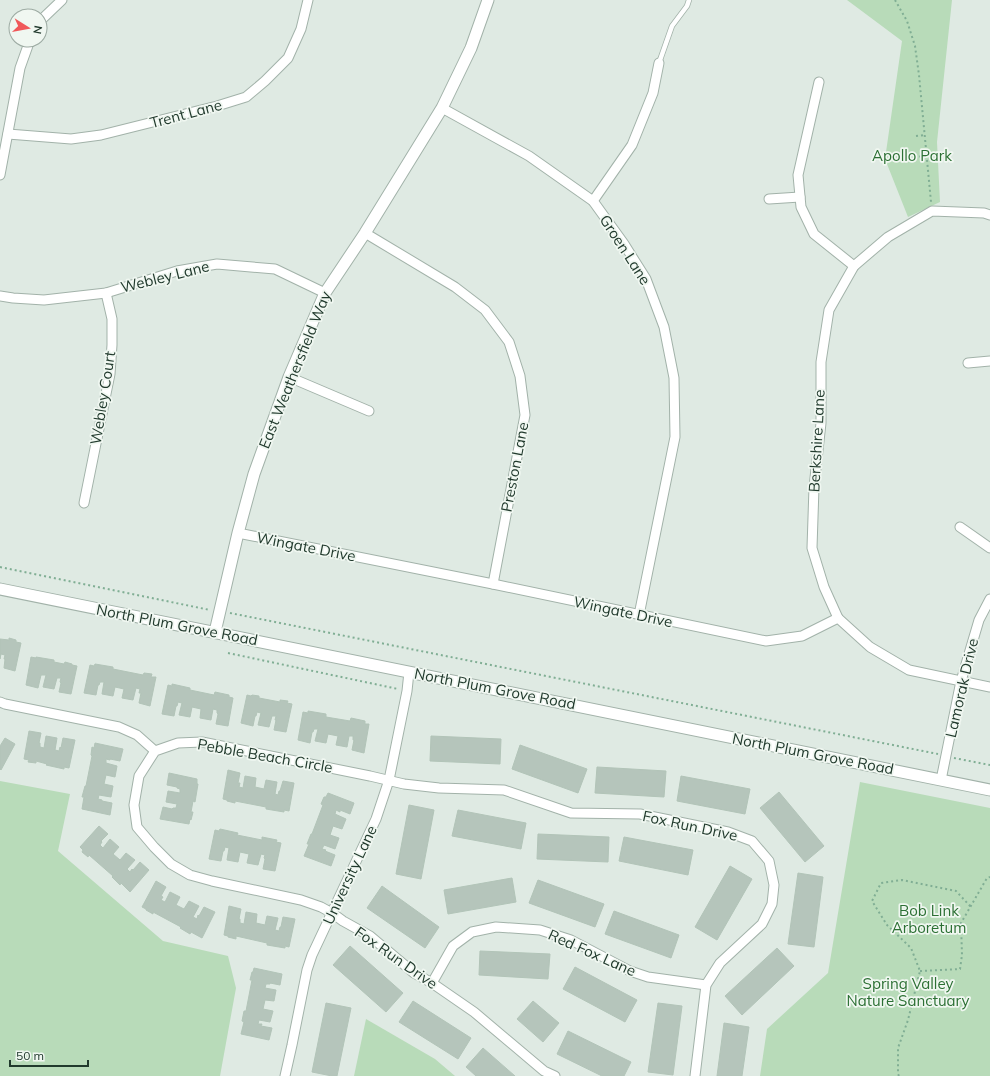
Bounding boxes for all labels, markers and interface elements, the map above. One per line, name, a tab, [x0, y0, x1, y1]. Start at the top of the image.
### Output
north arrow	[8, 8, 48, 48]
text: N	[30, 24, 45, 35]
street label: Trent Lane	[148, 95, 224, 132]
park label: Apollo Park	[872, 146, 952, 165]
street label: Groen Lane	[596, 211, 655, 288]
street label: Webley Lane	[119, 256, 211, 297]
street label: East Weathersfield Way	[254, 288, 335, 451]
street label: Webley Court	[86, 350, 119, 446]
street label: Berkshire Lane	[804, 389, 829, 493]
street label: Preston Lane	[496, 420, 533, 513]
street label: Wingate Drive	[255, 528, 357, 565]
street label: Wingate Drive	[572, 592, 674, 631]
street label: North Plum Grove Road	[95, 600, 259, 649]
street label: Lamorak Drive	[941, 636, 982, 739]
street label: North Plum Grove Road	[413, 664, 577, 713]
street label: North Plum Grove Road	[731, 729, 895, 778]
street label: Pebble Beach Circle	[196, 734, 334, 777]
street label: Fox Run Drive	[641, 806, 739, 845]
street label: University Lane	[318, 822, 381, 927]
park label: Bob Link Arboretum	[892, 901, 966, 937]
street label: Fox Run Drive	[351, 922, 441, 993]
street label: Red Fox Lane	[545, 925, 639, 980]
park label: Spring Valley Nature Sanctuary	[847, 974, 969, 1010]
scale bar	[10, 1042, 88, 1068]
text: 50 m	[16, 1048, 44, 1063]

